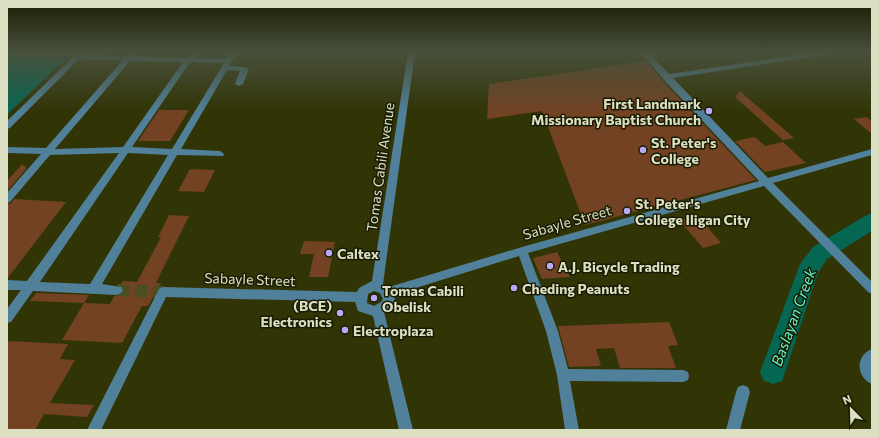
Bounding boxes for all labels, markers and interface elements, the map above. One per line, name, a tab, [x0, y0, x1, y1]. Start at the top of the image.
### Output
place label: First Landmark Missionary Baptist Church	[531, 95, 701, 128]
street label: Tomas Cabili Avenue	[363, 101, 397, 233]
marker: First Landmark Missionary Baptist Church	[704, 106, 714, 116]
place label: St. Peter's College	[651, 134, 717, 167]
marker: St. Peter's College	[638, 145, 648, 155]
place label: St. Peter's College Iligan City	[635, 195, 751, 228]
street label: Sabayle Street	[521, 201, 614, 243]
marker: St. Peter's College Iligan City	[622, 206, 632, 216]
place label: Caltex	[337, 245, 379, 262]
marker: Caltex	[324, 248, 334, 258]
place label: A.J. Bicycle Trading	[558, 258, 680, 275]
marker: A.J. Bicycle Trading	[545, 261, 555, 271]
water label: Baslayan Creek	[767, 265, 819, 368]
street label: Sabayle Street	[204, 269, 296, 289]
place label: Cheding Peanuts	[522, 280, 630, 297]
place label: Tomas Cabili Obelisk	[382, 282, 464, 315]
marker: Cheding Peanuts	[509, 283, 519, 293]
marker: Tomas Cabili Obelisk	[369, 293, 379, 303]
place label: (BCE) Electronics	[261, 297, 332, 330]
marker: (BCE) Electronics	[335, 308, 345, 318]
place label: Electroplaza	[353, 322, 433, 339]
marker: Electroplaza	[340, 325, 350, 335]
north arrow	[831, 389, 871, 429]
text: N	[841, 392, 853, 407]

